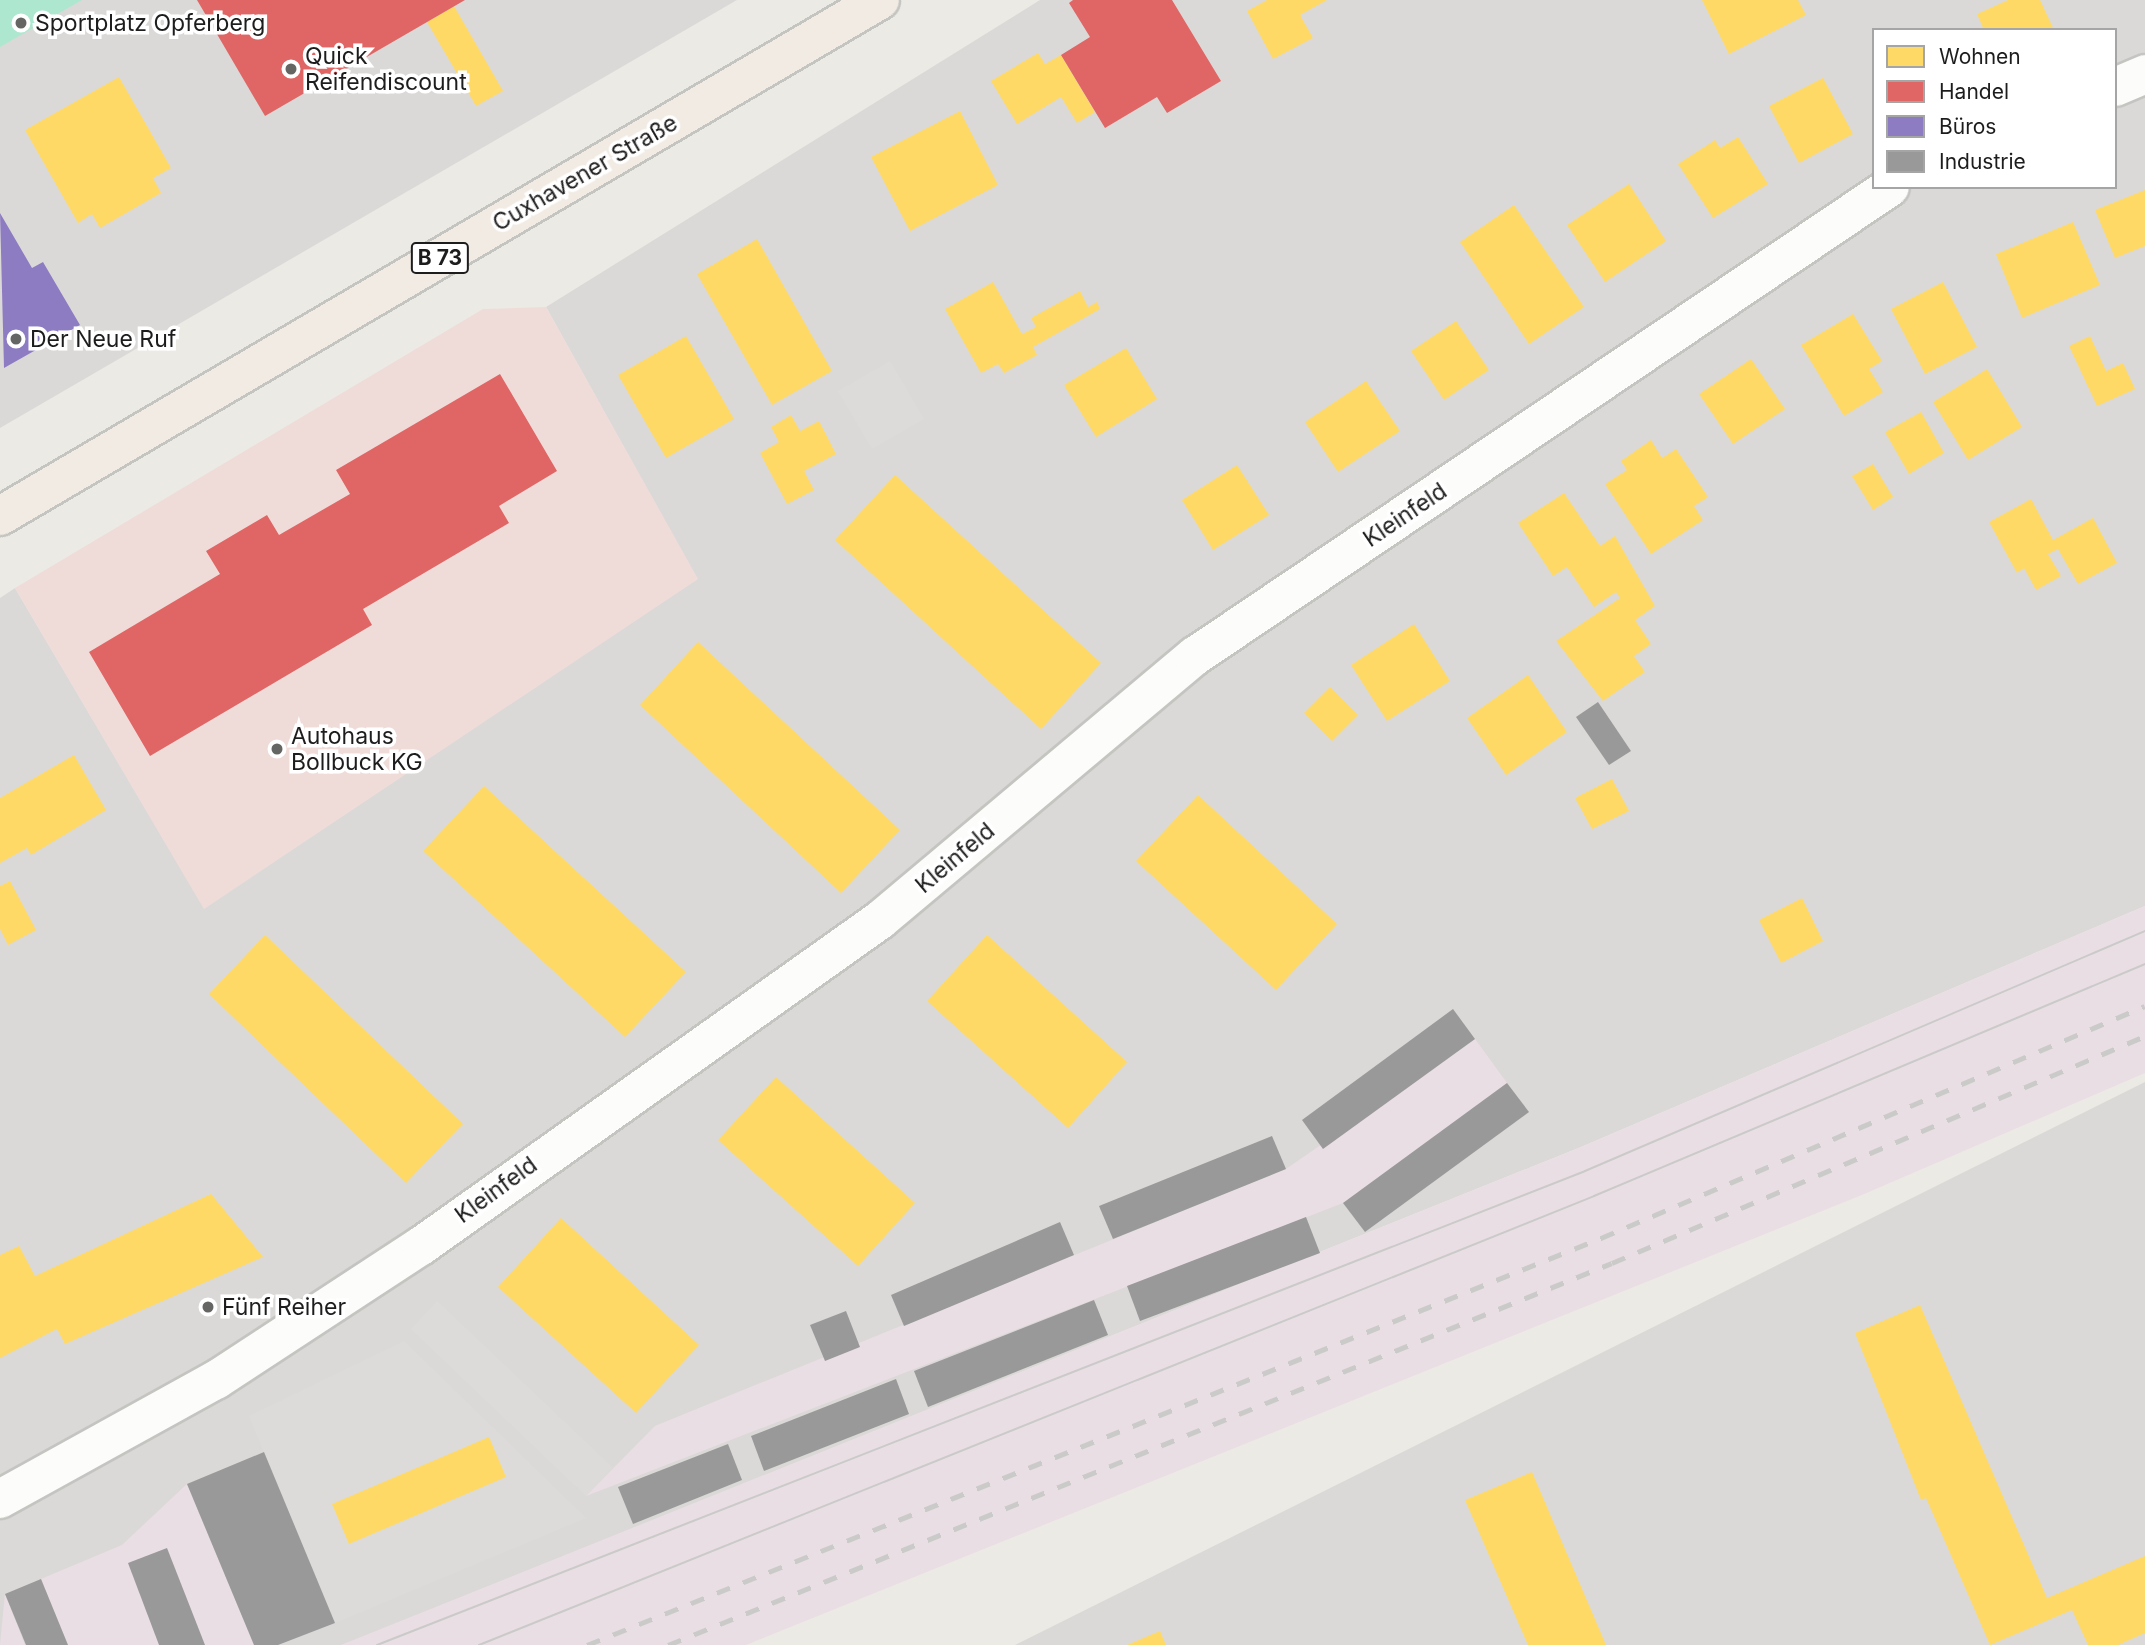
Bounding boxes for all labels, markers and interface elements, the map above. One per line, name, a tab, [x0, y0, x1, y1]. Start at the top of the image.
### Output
place label: Sportplatz Opferberg	[35, 9, 265, 37]
marker: Sportplatz Opferberg	[13, 15, 29, 31]
legend	[1872, 28, 2117, 189]
place label: Quick Reifendiscount	[305, 42, 467, 96]
text: Wohnen	[1939, 44, 2021, 69]
marker: Quick Reifendiscount	[283, 61, 299, 77]
text: Handel	[1939, 79, 2009, 104]
street label: Cuxhavener Straße	[488, 109, 682, 237]
text: Büros	[1939, 114, 1996, 139]
text: Industrie	[1939, 149, 2026, 174]
road number: B 73	[410, 240, 470, 276]
place label: Der Neue Ruf	[30, 325, 176, 353]
marker: Der Neue Ruf	[8, 331, 24, 347]
street label: Kleinfeld	[1358, 477, 1452, 553]
place label: Autohaus Bollbuck KG	[291, 722, 423, 776]
marker: Autohaus Bollbuck KG	[269, 741, 285, 757]
street label: Kleinfeld	[910, 817, 1000, 899]
street label: Kleinfeld	[450, 1151, 542, 1229]
place label: Fünf Reiher	[222, 1293, 346, 1321]
marker: Fünf Reiher	[200, 1299, 216, 1315]

